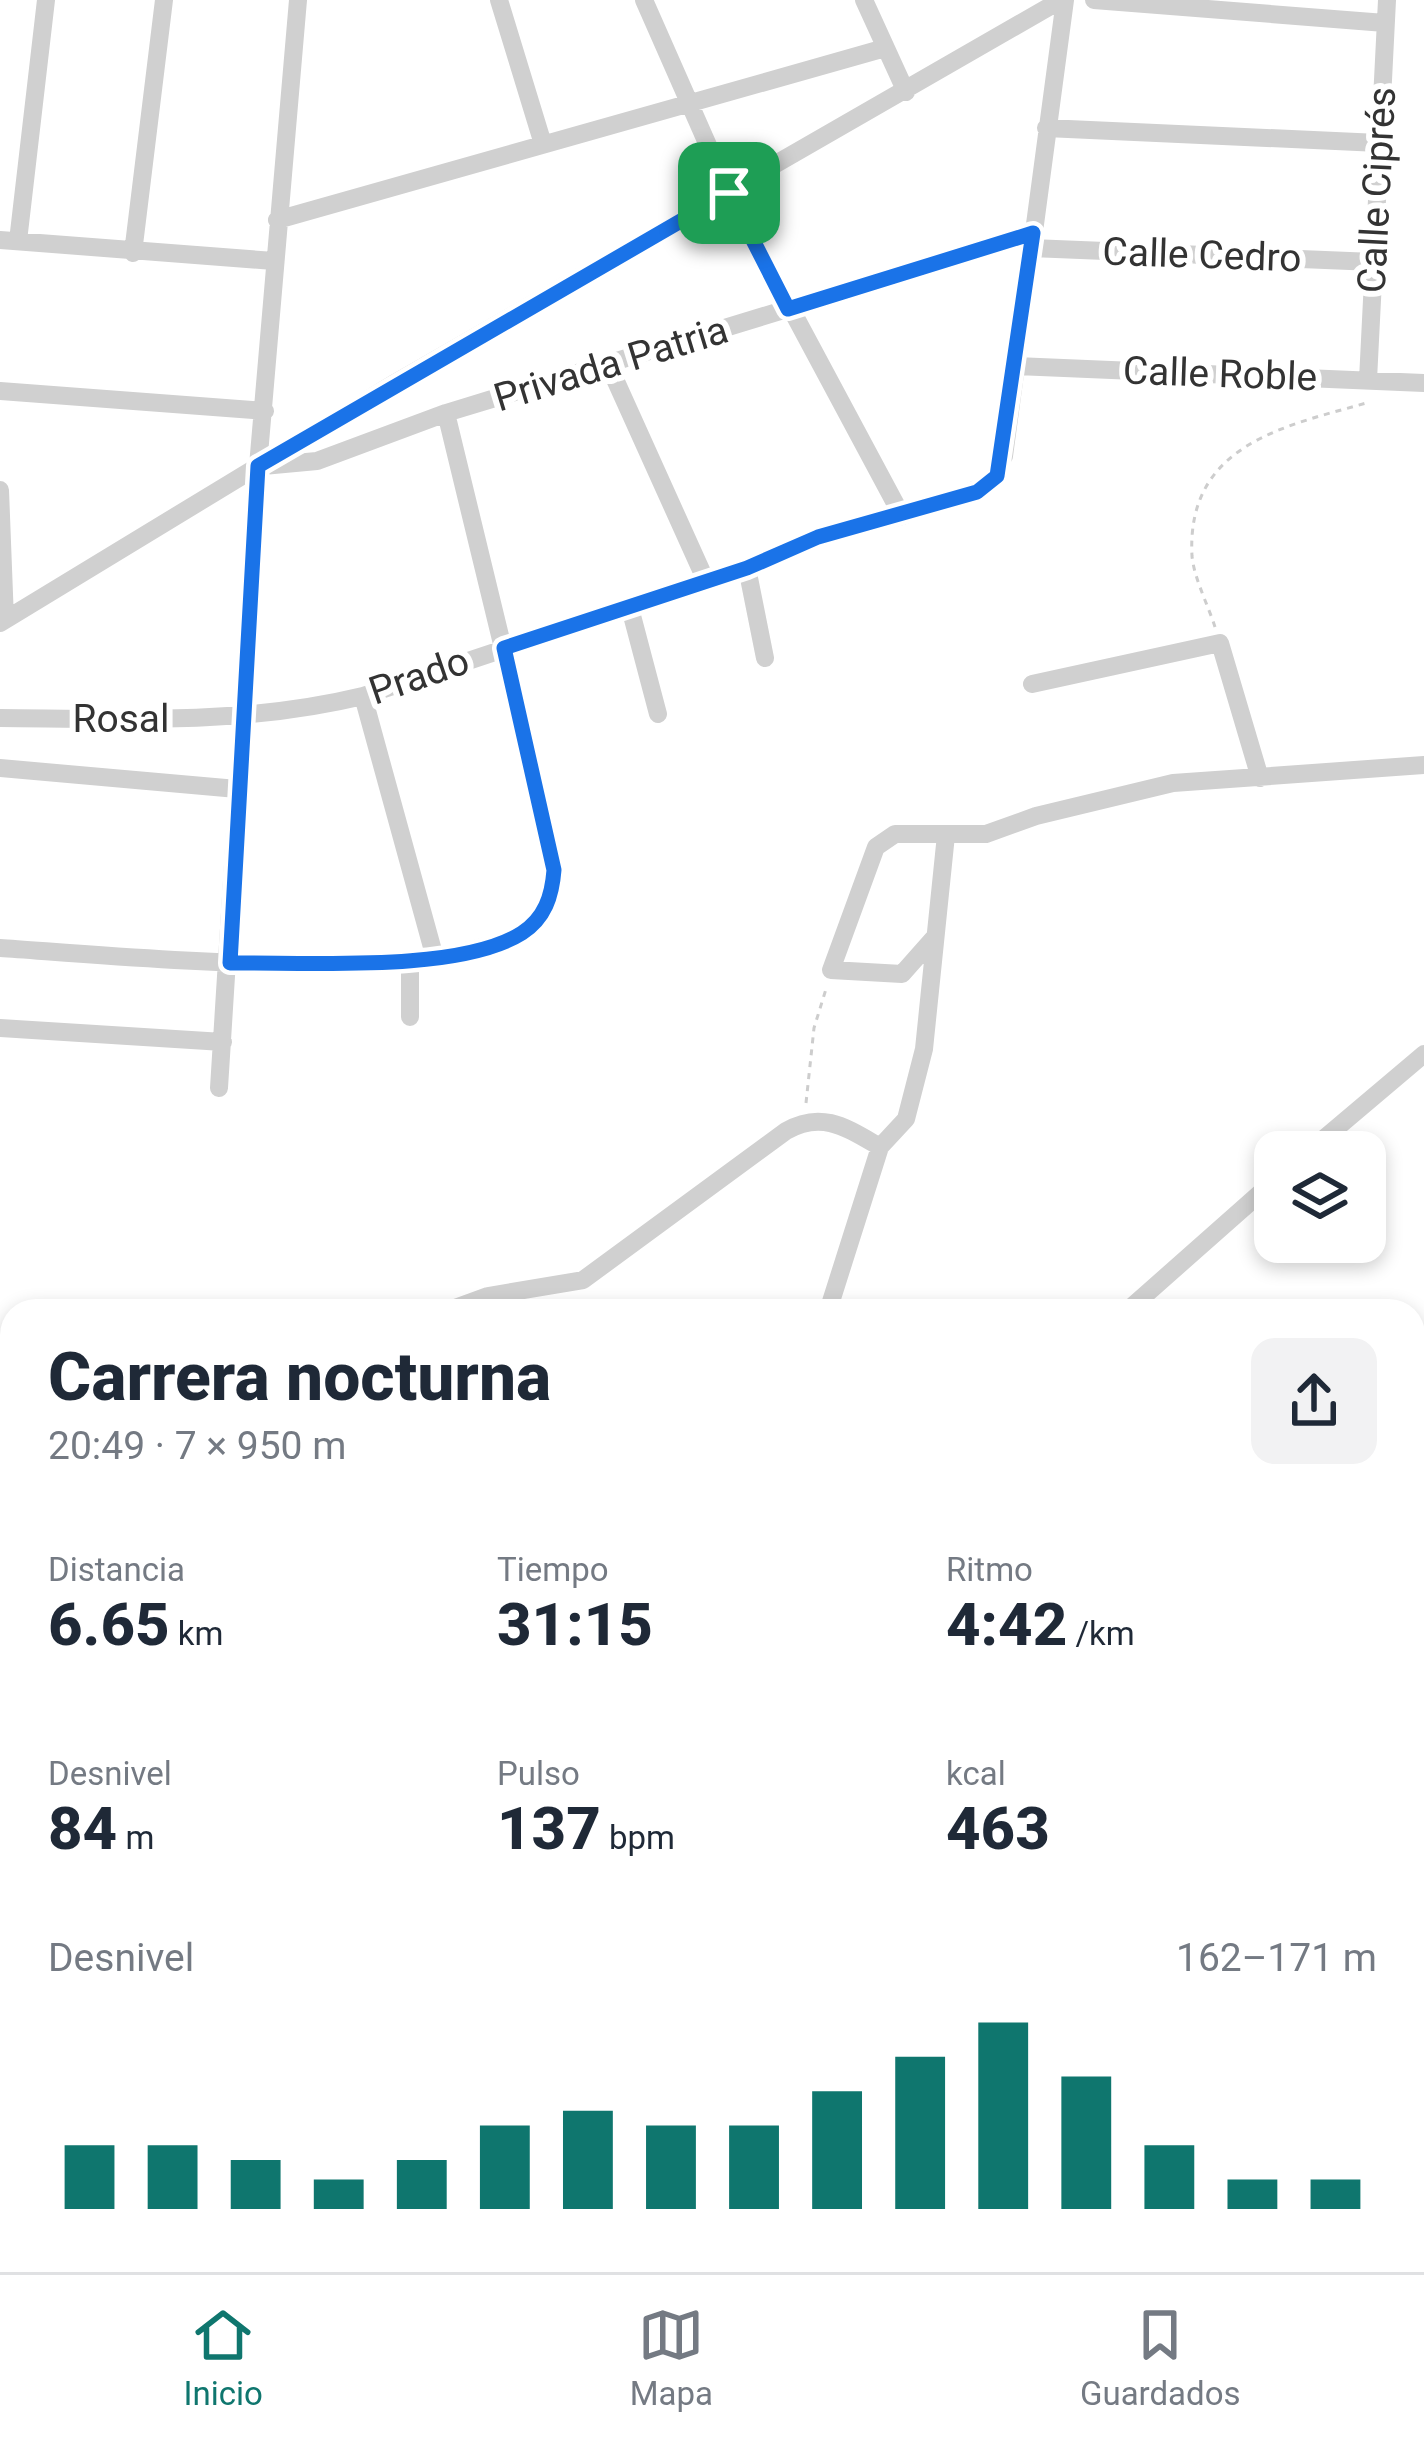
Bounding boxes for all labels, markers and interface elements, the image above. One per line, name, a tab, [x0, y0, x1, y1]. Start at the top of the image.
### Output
street label: Calle Ciprés	[1349, 86, 1405, 294]
pin	[678, 142, 780, 244]
icon: arrive	[696, 160, 762, 226]
street label: Calle Cedro	[1102, 229, 1302, 281]
street label: Privada Patria	[488, 307, 734, 421]
street label: Calle Roble	[1122, 348, 1318, 400]
street label: Prado	[363, 638, 475, 714]
street label: Rosal	[72, 696, 170, 742]
map controls	[1254, 1131, 1386, 1263]
button: layers	[1254, 1131, 1386, 1263]
button: share	[1251, 1338, 1377, 1464]
text: Carrera nocturna	[48, 1339, 551, 1416]
text: 20:49 · 7 × 950 m	[48, 1423, 346, 1469]
text: Distancia	[48, 1550, 185, 1589]
text: Tiempo	[497, 1550, 609, 1589]
text: Ritmo	[946, 1550, 1033, 1589]
text: 6.65	[48, 1589, 170, 1660]
text: 31:15	[497, 1589, 653, 1660]
text: 4:42	[946, 1589, 1067, 1660]
text: km	[170, 1614, 223, 1653]
text: /km	[1067, 1614, 1135, 1653]
text: Desnivel	[48, 1754, 172, 1793]
text: Pulso	[497, 1754, 580, 1793]
text: kcal	[946, 1754, 1006, 1793]
text: 84	[48, 1793, 117, 1864]
text: 137	[497, 1793, 601, 1864]
text: 463	[946, 1793, 1050, 1864]
text: m	[117, 1818, 154, 1857]
text: bpm	[601, 1818, 675, 1857]
text: Desnivel	[48, 1935, 194, 1981]
text: 162–171 m	[1176, 1935, 1377, 1981]
tab: Inicio	[183, 2302, 263, 2413]
tab: Mapa	[630, 2302, 713, 2413]
tab: Guardados	[1080, 2302, 1241, 2413]

